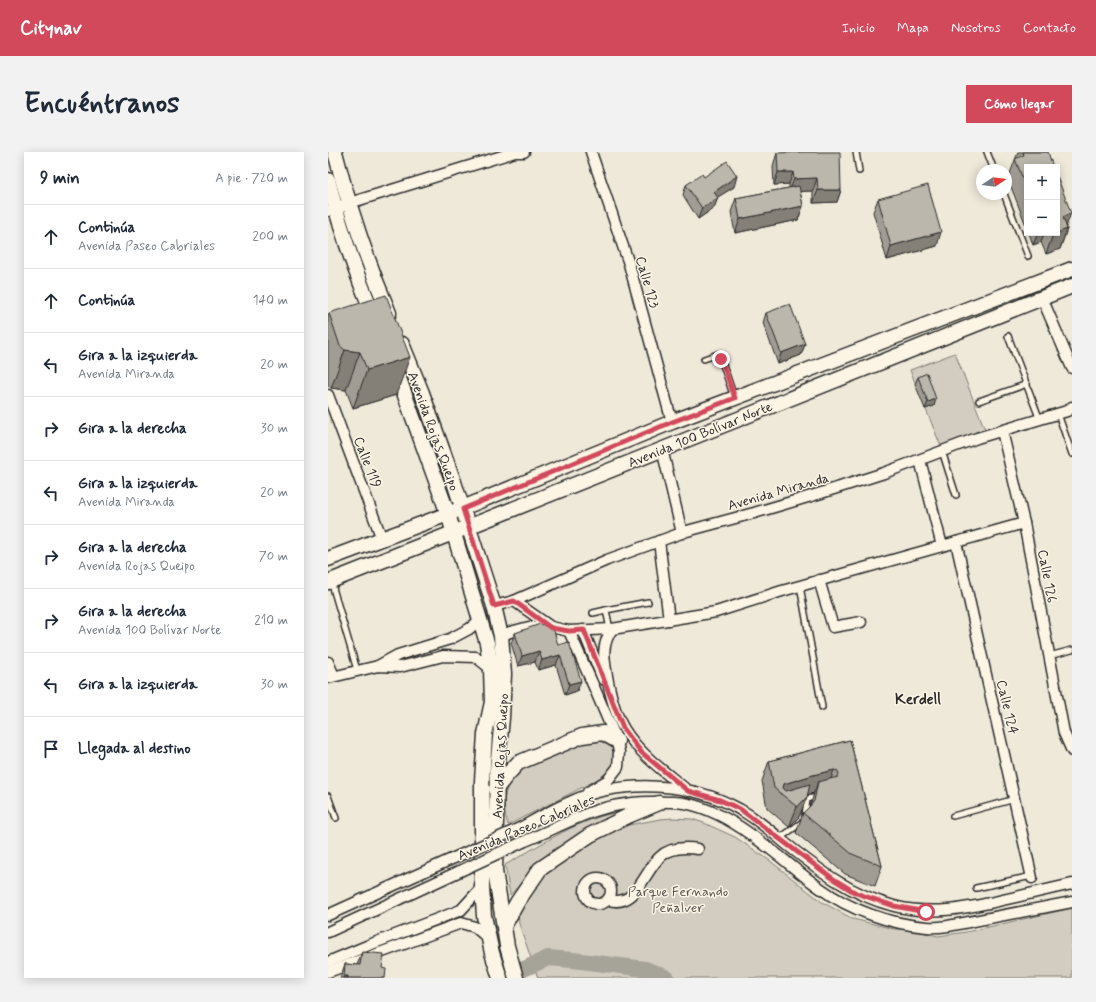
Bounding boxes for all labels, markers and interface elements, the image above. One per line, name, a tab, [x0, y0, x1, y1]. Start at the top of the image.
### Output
text: Citynav	[20, 16, 82, 41]
text: Inicio	[842, 19, 875, 37]
text: Mapa	[897, 19, 929, 37]
text: Nosotros	[951, 19, 1001, 37]
text: Contacto	[1023, 19, 1076, 37]
button: Cómo llegar	[966, 85, 1072, 123]
text: Encuéntranos	[24, 86, 180, 123]
north arrow	[976, 164, 1012, 200]
map controls	[1024, 164, 1060, 236]
button: +	[1024, 164, 1060, 200]
text: 9 min	[40, 167, 80, 189]
text: A pie · 720 m	[215, 170, 288, 187]
button: −	[1024, 200, 1060, 236]
text: Continúa	[78, 218, 135, 238]
icon: ahead	[40, 226, 62, 248]
text: 200 m	[253, 228, 288, 245]
text: Avenida Paseo Cabriales	[78, 238, 215, 255]
street label: Calle 123	[631, 254, 663, 311]
icon: ahead	[40, 290, 62, 312]
text: Continúa	[78, 291, 135, 311]
text: 140 m	[253, 292, 288, 309]
text: Gira a la izquierda	[78, 346, 197, 366]
route end	[712, 350, 730, 368]
icon: left	[40, 354, 62, 376]
text: 20 m	[260, 356, 288, 373]
text: Avenida Miranda	[78, 366, 175, 383]
street label: Avenida Rojas Queipo	[403, 369, 463, 494]
street label: Avenida 100 Bolívar Norte	[625, 398, 776, 472]
icon: right	[40, 418, 62, 440]
text: Gira a la derecha	[78, 419, 187, 439]
text: 30 m	[261, 420, 288, 437]
street label: Calle 119	[349, 434, 385, 491]
street label: Avenida Miranda	[726, 469, 831, 515]
text: Gira a la izquierda	[78, 474, 197, 494]
icon: left	[40, 482, 62, 504]
text: 20 m	[260, 484, 288, 501]
text: Avenida Miranda	[78, 494, 175, 511]
text: Gira a la derecha	[78, 538, 187, 558]
icon: right	[40, 546, 62, 568]
text: 70 m	[259, 548, 288, 565]
street label: Calle 126	[1033, 548, 1061, 604]
text: Avenida Rojas Queipo	[78, 558, 195, 575]
text: Gira a la derecha	[78, 602, 187, 622]
icon: right	[40, 610, 62, 632]
text: 210 m	[254, 612, 288, 629]
text: Avenida 100 Bolívar Norte	[78, 622, 221, 639]
icon: left	[40, 674, 62, 696]
text: Gira a la izquierda	[78, 675, 197, 695]
text: 30 m	[261, 676, 288, 693]
street label: Calle 124	[992, 678, 1022, 736]
district label: Kerdell	[895, 690, 941, 710]
street label: Avenida Rojas Queipo	[489, 693, 513, 819]
icon: arrive	[40, 738, 62, 760]
text: Llegada al destino	[78, 739, 191, 759]
street label: Avenida Paseo Cabriales	[455, 791, 598, 865]
park label: Parque Fernando Peñalver	[628, 883, 728, 917]
route start	[917, 903, 935, 921]

